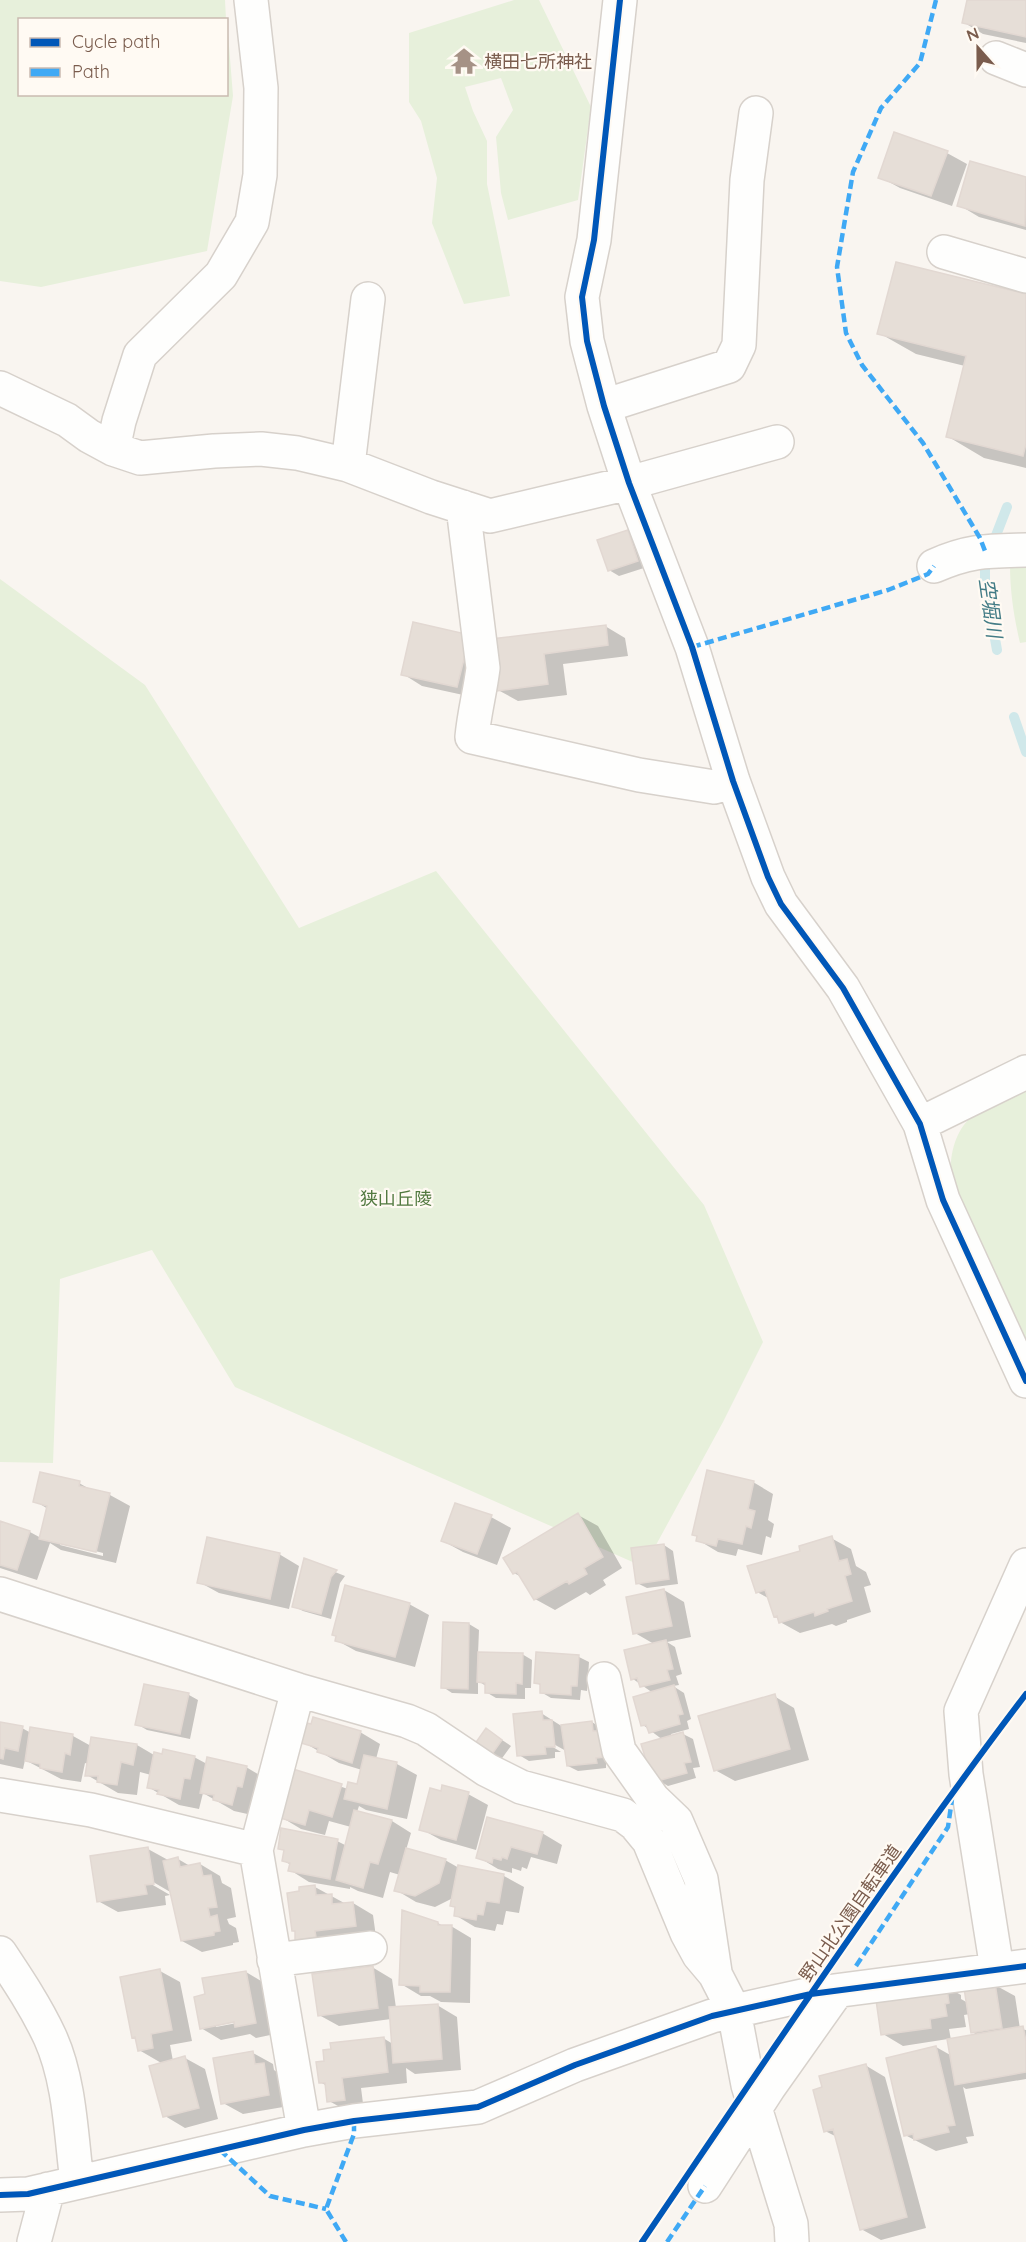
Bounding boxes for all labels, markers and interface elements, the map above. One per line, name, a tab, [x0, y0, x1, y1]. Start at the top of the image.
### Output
legend	[18, 18, 228, 96]
north arrow	[948, 18, 1008, 78]
text: N	[964, 23, 982, 45]
text: Cycle path	[72, 30, 160, 53]
temple icon: 横田七所神社	[449, 46, 479, 76]
place label: 横田七所神社	[484, 50, 592, 73]
text: Path	[72, 60, 110, 83]
water label: 空堀川	[974, 577, 1008, 641]
park label: 狭山丘陵	[360, 1187, 432, 1210]
street label: 野山北公園自転車道	[794, 1840, 906, 1986]

